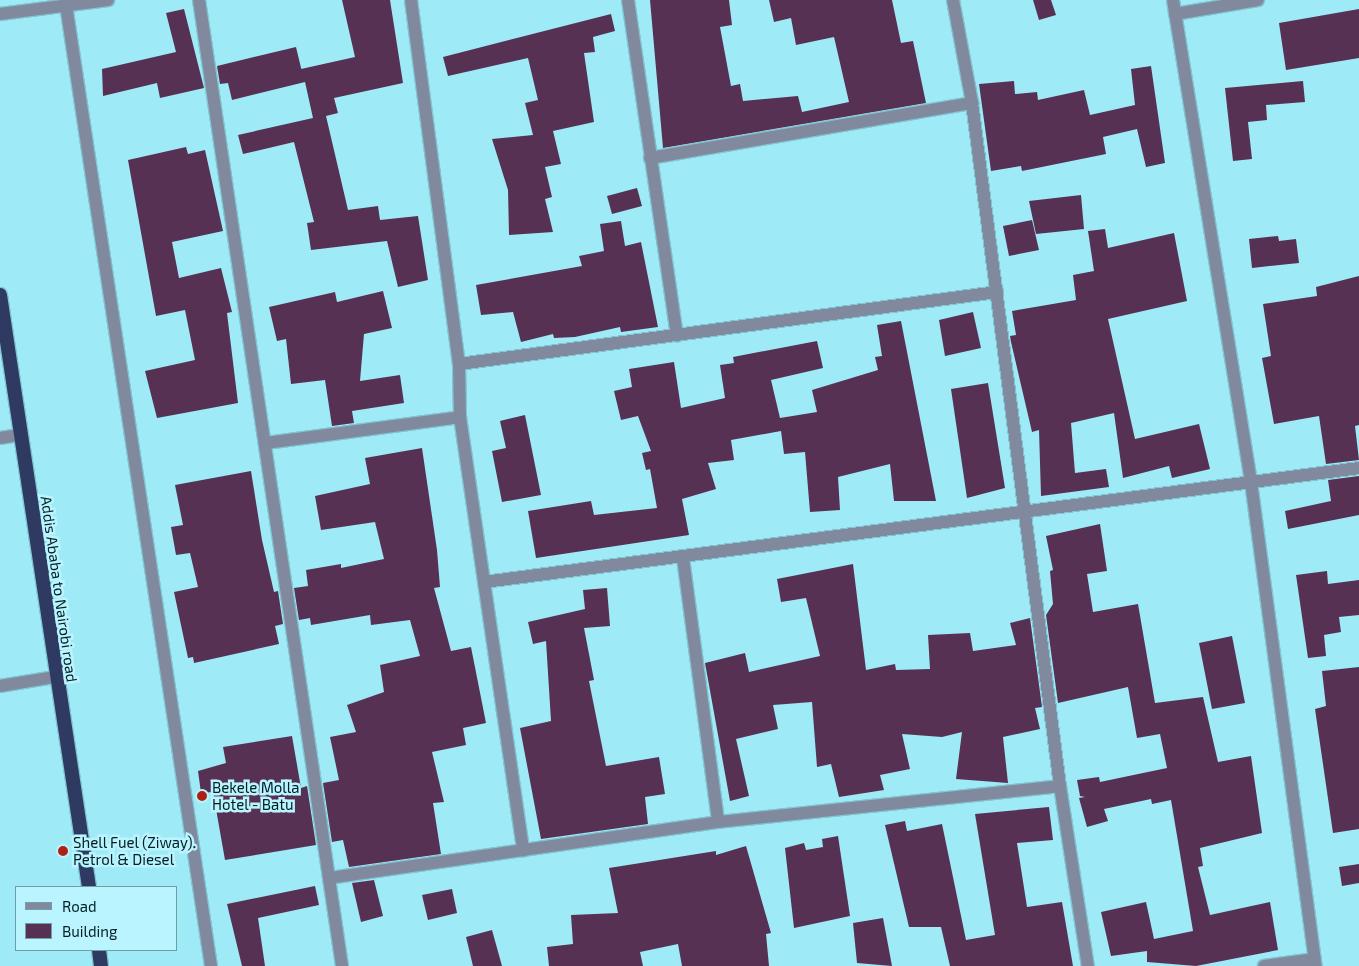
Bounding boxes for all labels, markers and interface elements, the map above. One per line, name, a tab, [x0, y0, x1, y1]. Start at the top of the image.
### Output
street label: Addis Ababa to Nairobi road	[37, 494, 81, 684]
place label: Bekele Molla Hotel - Batu	[212, 778, 299, 813]
marker: Bekele Molla Hotel - Batu	[196, 790, 208, 802]
place label: Shell Fuel (Ziway). Petrol & Diesel	[73, 833, 197, 868]
marker: Shell Fuel (Ziway). Petrol & Diesel	[57, 845, 69, 857]
legend	[15, 886, 178, 951]
text: Road	[62, 897, 97, 915]
text: Building	[62, 922, 117, 940]

